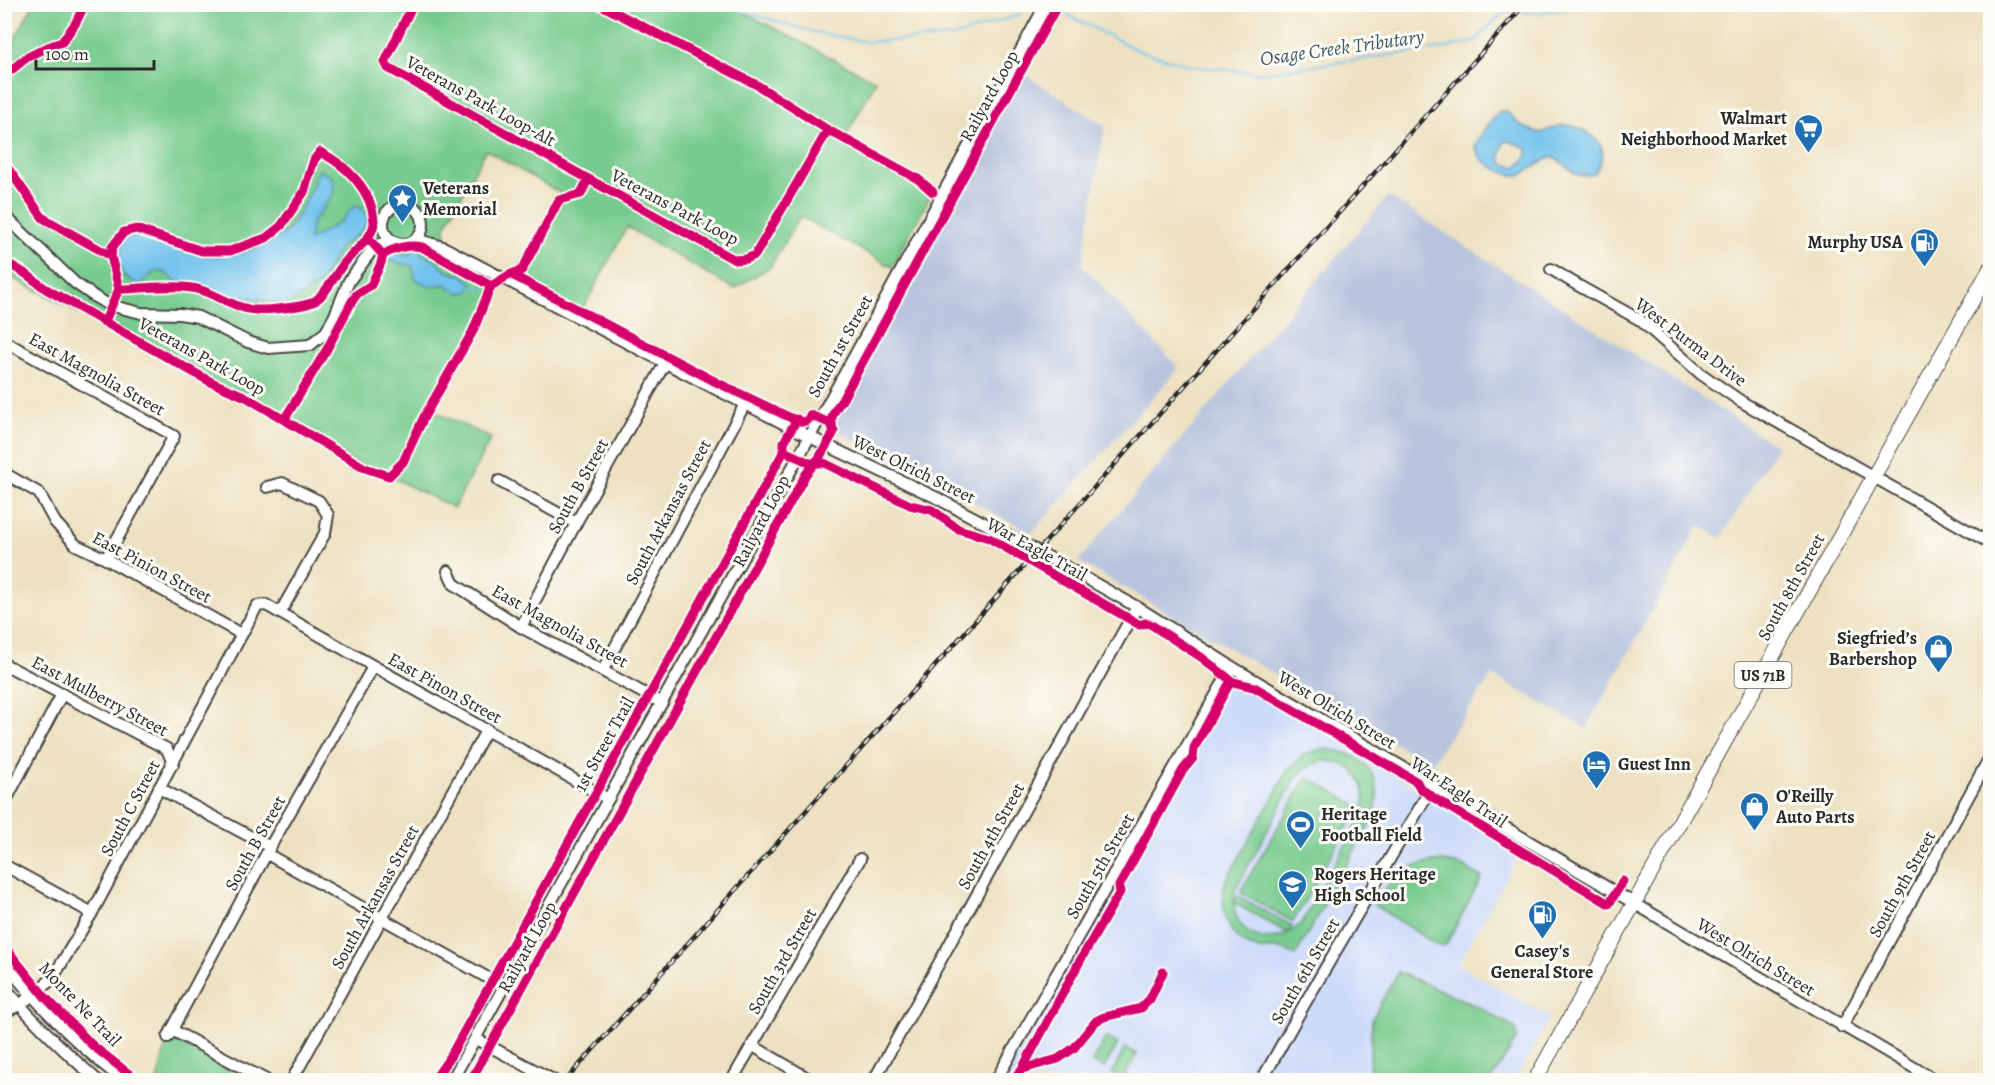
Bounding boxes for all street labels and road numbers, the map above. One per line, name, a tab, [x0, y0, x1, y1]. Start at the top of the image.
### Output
street label: Railyard Loop	[954, 46, 1024, 146]
street label: Veterans Park Loop-Alt	[401, 49, 560, 152]
street label: Veterans Park Loop	[606, 163, 743, 251]
street label: South 1st Street	[802, 290, 878, 402]
street label: West Purma Drive	[1629, 291, 1752, 392]
street label: Veterans Park Loop	[133, 311, 270, 401]
street label: East Magnolia Street	[25, 327, 170, 421]
street label: West Olrich Street	[848, 428, 980, 509]
street label: South B Street	[542, 434, 614, 538]
street label: South Arkansas Street	[619, 435, 717, 589]
street label: Railyard Loop	[727, 471, 795, 571]
street label: War Eagle Trail	[981, 511, 1092, 587]
street label: East Pinion Street	[88, 525, 216, 609]
street label: South 8th Street	[1752, 529, 1830, 645]
street label: East Magnolia Street	[488, 579, 633, 673]
street label: East Pinon Street	[384, 647, 506, 729]
street label: East Mulberry Street	[27, 650, 173, 742]
road number: US 71B	[1734, 662, 1792, 688]
street label: West Olrich Street	[1272, 665, 1401, 755]
street label: 1st Street Trail	[568, 692, 640, 796]
street label: War Eagle Trail	[1405, 750, 1513, 834]
street label: South C Street	[95, 755, 166, 860]
street label: South 4th Street	[952, 778, 1030, 894]
street label: South B Street	[219, 791, 291, 895]
street label: South 5th Street	[1060, 809, 1140, 923]
street label: South Arkansas Street	[325, 820, 425, 973]
street label: South 9th Street	[1863, 826, 1941, 942]
street label: Railyard Loop	[492, 897, 562, 997]
street label: South 3rd Street	[742, 904, 822, 1018]
street label: West Olrich Street	[1691, 912, 1820, 1002]
street label: South 6th Street	[1265, 914, 1345, 1028]
street label: Monte Ne Trail	[33, 956, 127, 1052]

